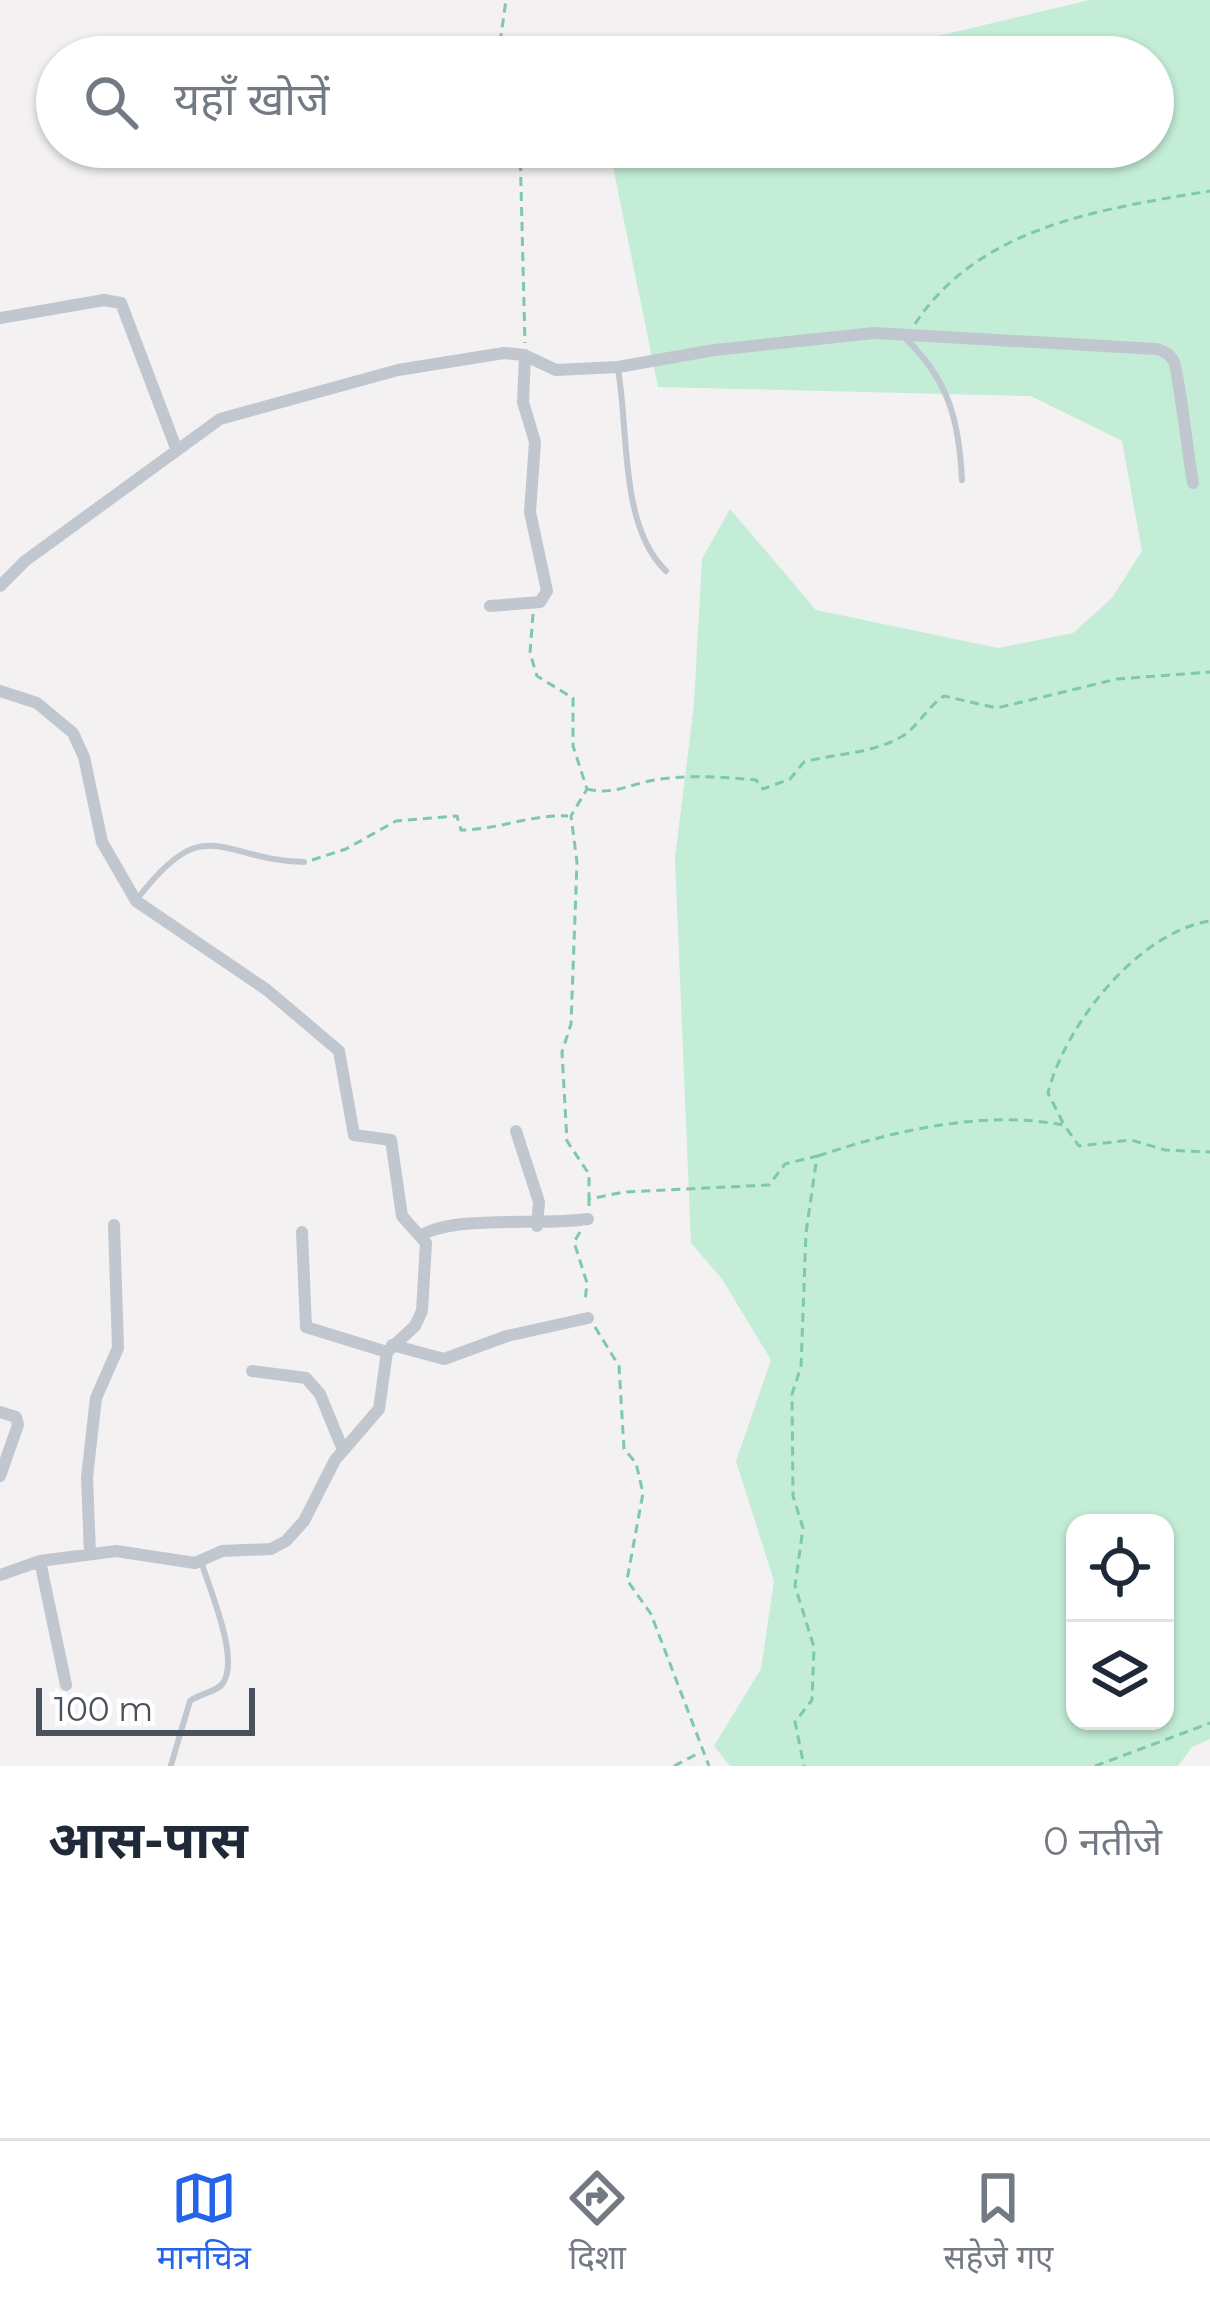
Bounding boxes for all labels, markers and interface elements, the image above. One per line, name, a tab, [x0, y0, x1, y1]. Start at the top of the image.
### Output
search box	[36, 36, 1174, 168]
icon: search	[78, 69, 144, 135]
text: यहाँ खोजें	[174, 71, 329, 126]
map controls	[1066, 1514, 1174, 1730]
button: locate	[1066, 1514, 1174, 1622]
button: layers	[1066, 1622, 1174, 1730]
scale bar	[36, 1682, 255, 1735]
text: 100 m	[54, 1689, 153, 1729]
text: आस-पास	[48, 1809, 248, 1871]
text: 0 नतीजे	[1043, 1817, 1162, 1865]
tab: मानचित्र	[157, 2165, 251, 2282]
tab: दिशा	[564, 2165, 630, 2282]
tab: सहेजे गए	[944, 2165, 1053, 2282]

